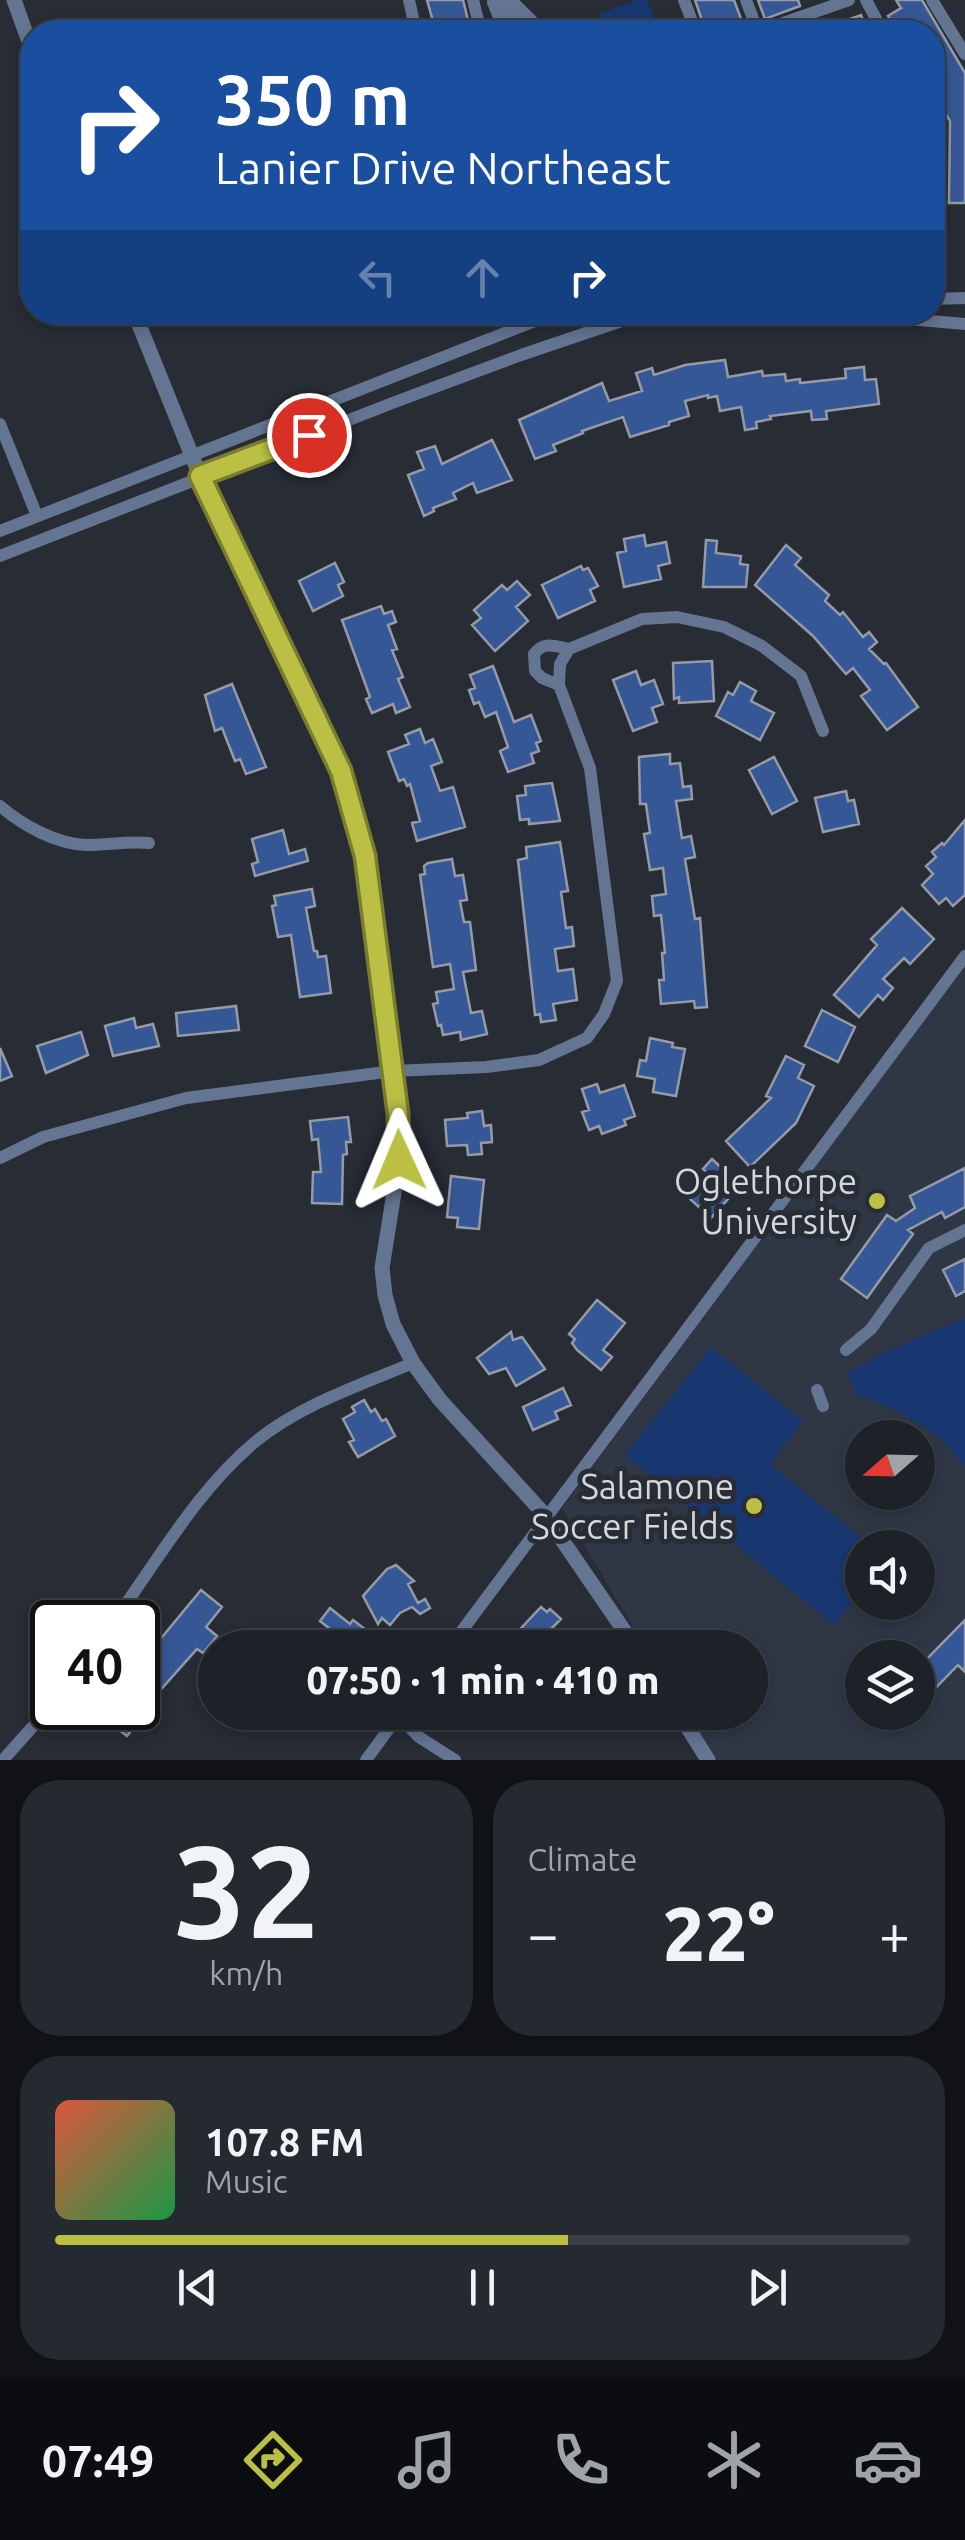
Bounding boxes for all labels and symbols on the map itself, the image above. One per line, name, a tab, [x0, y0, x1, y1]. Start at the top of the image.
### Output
pin	[267, 393, 352, 478]
position arrow	[347, 1108, 451, 1212]
place label: Oglethorpe University	[674, 1161, 857, 1241]
marker: Oglethorpe University	[866, 1190, 888, 1212]
north arrow	[845, 1420, 935, 1510]
place label: Salamone Soccer Fields	[531, 1466, 734, 1546]
marker: Salamone Soccer Fields	[743, 1495, 765, 1517]
speed limit sign: 40	[30, 1600, 160, 1730]

